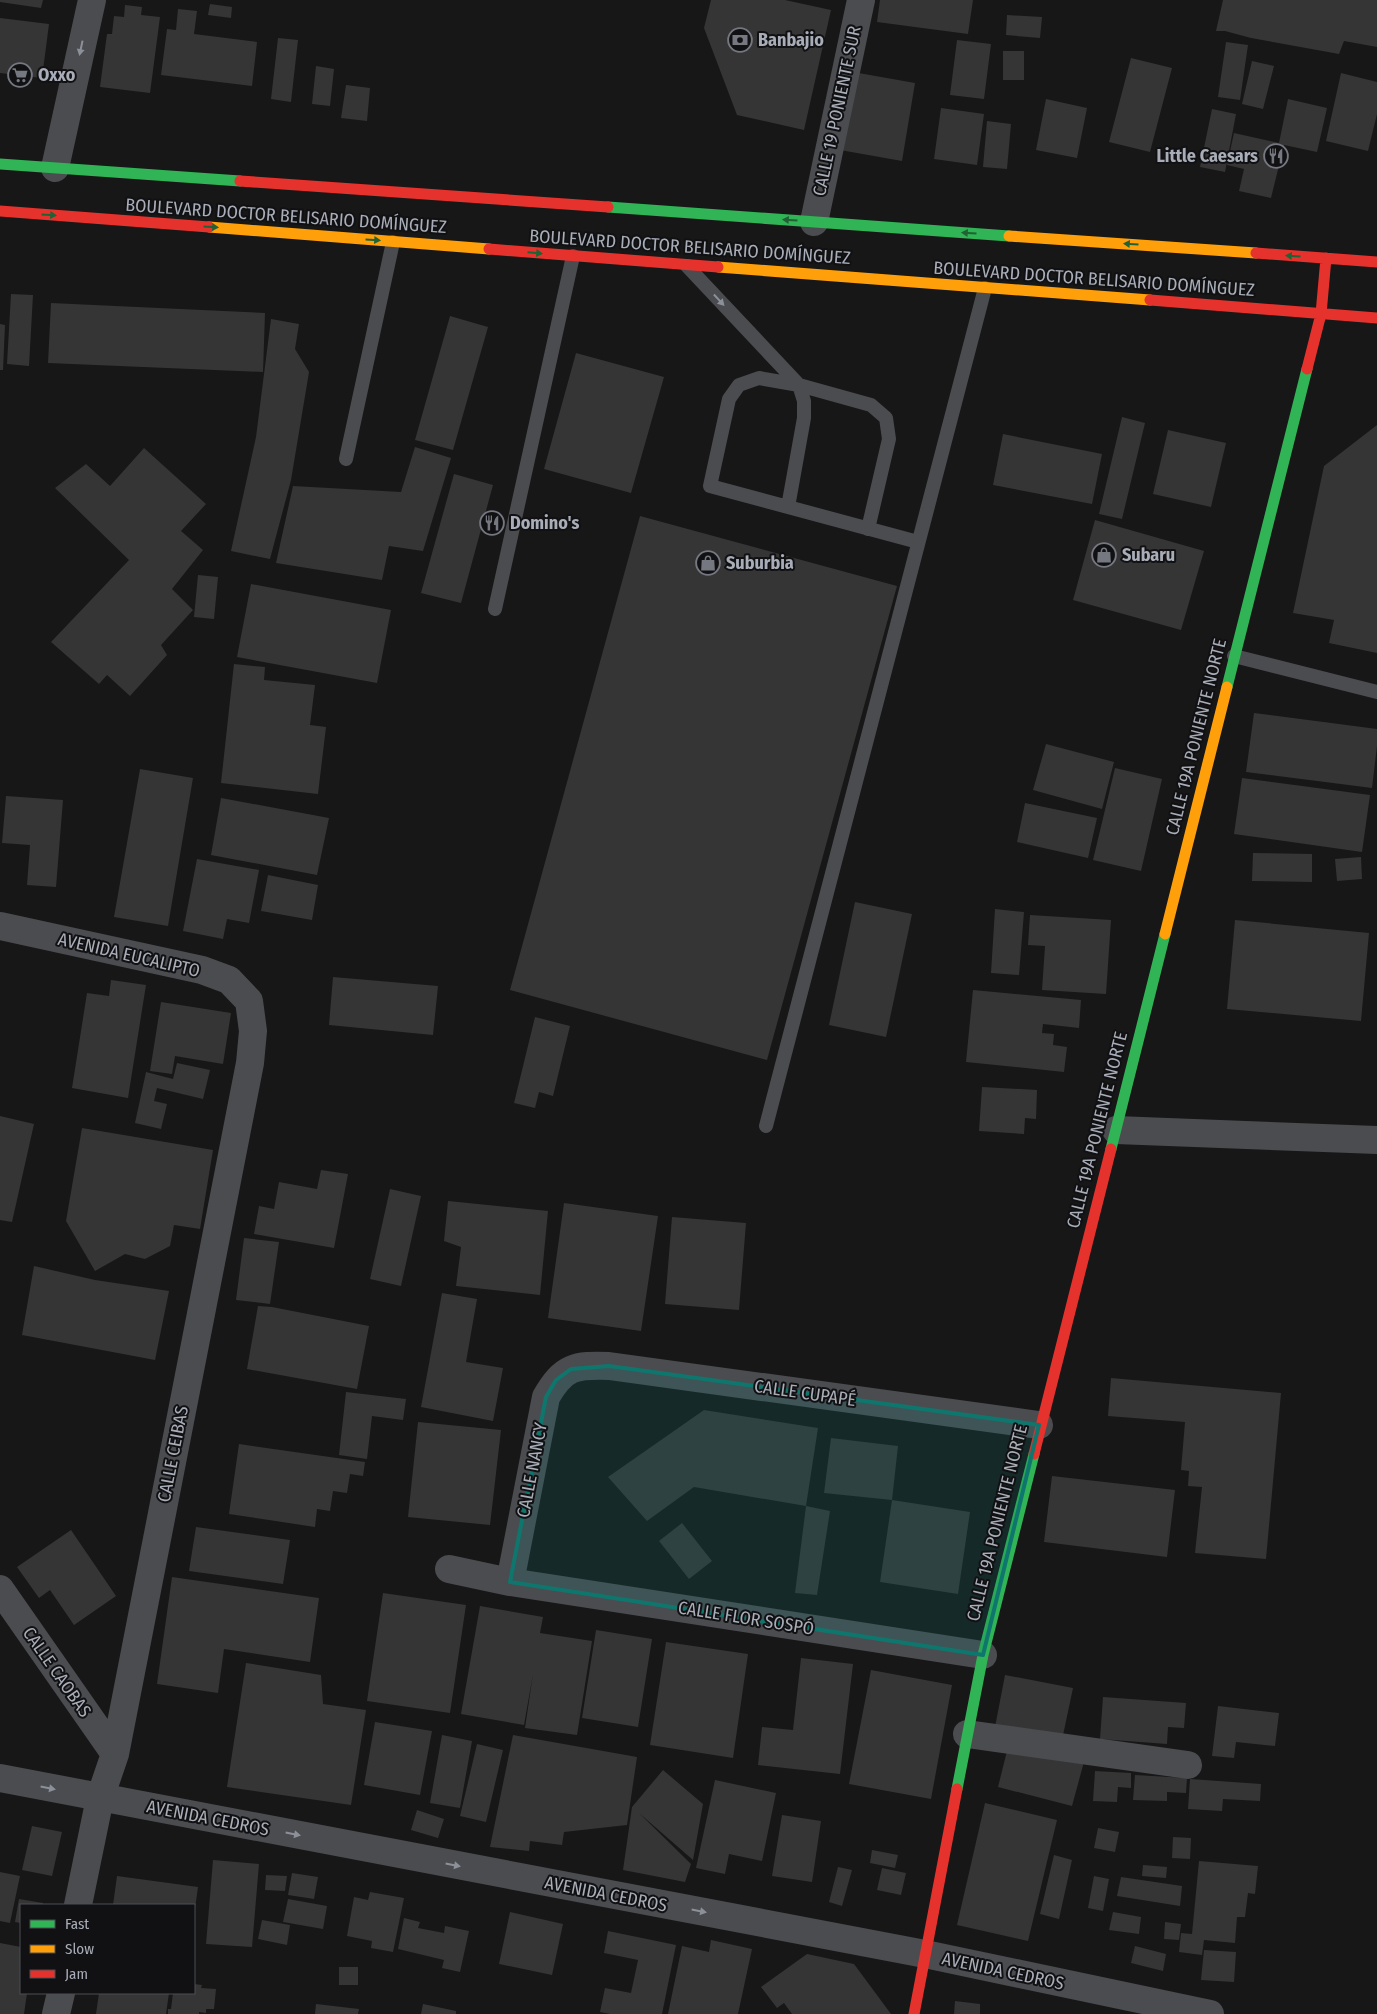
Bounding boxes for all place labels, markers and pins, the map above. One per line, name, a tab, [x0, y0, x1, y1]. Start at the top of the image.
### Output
bank icon: Banbajio	[727, 27, 753, 53]
place label: Banbajio	[758, 29, 824, 51]
supermarket icon: Oxxo	[7, 62, 33, 88]
place label: Oxxo	[38, 64, 76, 86]
restaurant icon: Little Caesars	[1263, 143, 1289, 169]
place label: Little Caesars	[1156, 145, 1258, 167]
restaurant icon: Domino's	[479, 510, 505, 536]
place label: Domino's	[510, 512, 579, 534]
shop icon: Subaru	[1091, 542, 1117, 568]
place label: Subaru	[1122, 544, 1175, 566]
shop icon: Suburbia	[695, 550, 721, 576]
place label: Suburbia	[726, 552, 794, 574]

